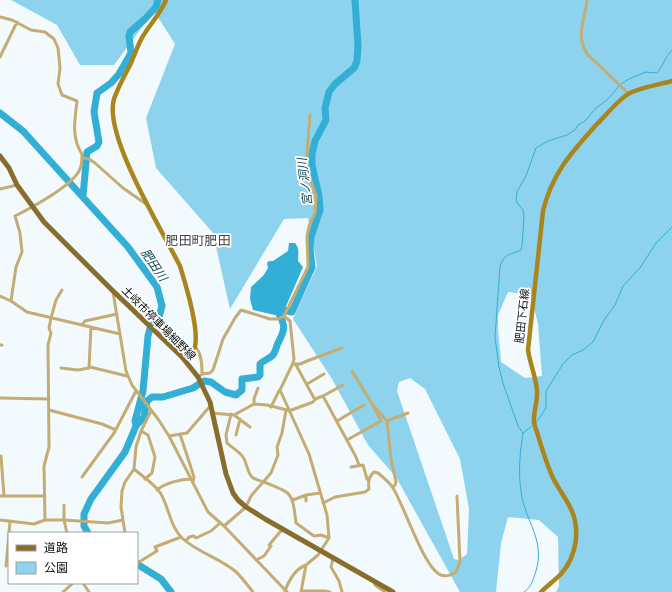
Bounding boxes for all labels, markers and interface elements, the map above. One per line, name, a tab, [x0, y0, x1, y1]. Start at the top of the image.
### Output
water label: 宮ノ洞川	[293, 155, 316, 207]
district label: 肥田町肥田	[165, 231, 231, 249]
water label: 肥田川	[137, 245, 173, 286]
street label: 土岐市停車場細野線	[119, 282, 200, 363]
street label: 肥田下石線	[511, 288, 532, 344]
legend	[8, 532, 138, 584]
text: 道路	[44, 539, 68, 556]
text: 公園	[44, 559, 68, 576]

